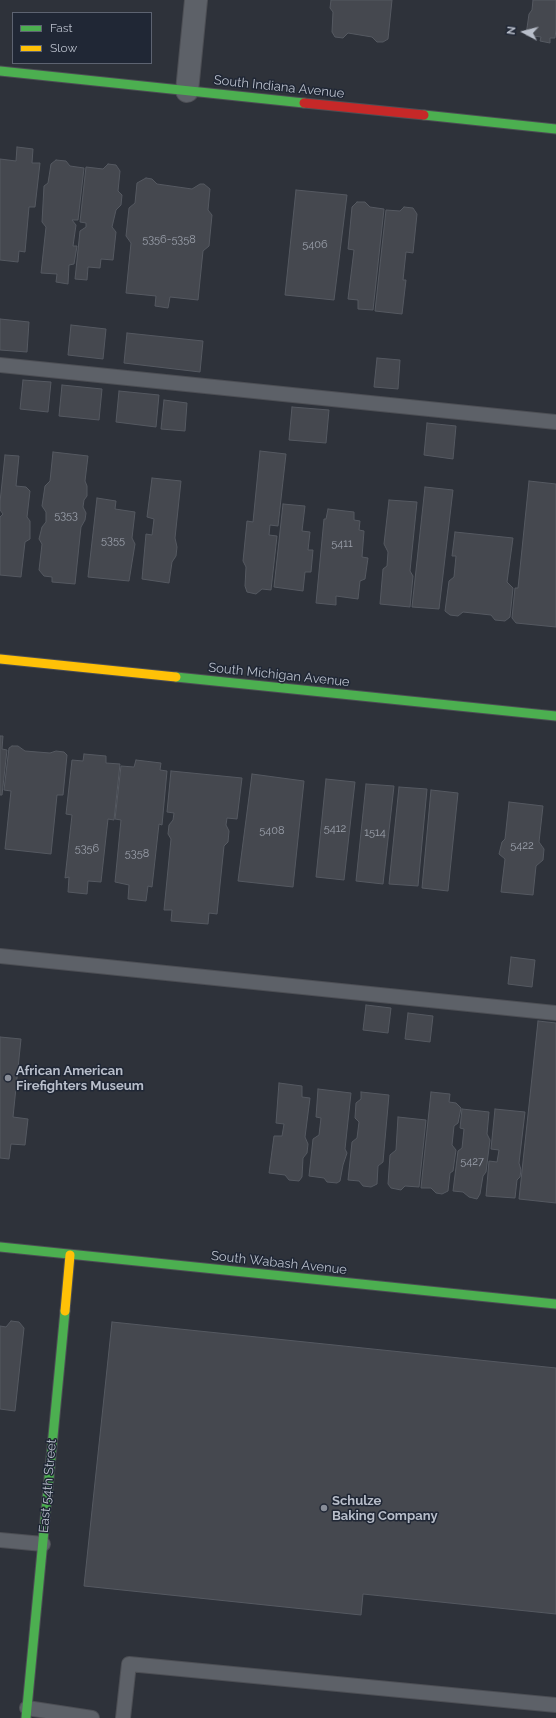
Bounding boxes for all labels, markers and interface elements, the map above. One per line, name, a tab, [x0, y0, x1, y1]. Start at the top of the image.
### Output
legend	[12, 12, 152, 64]
north arrow	[504, 12, 544, 52]
text: Fast	[50, 21, 73, 35]
text: N	[505, 26, 519, 35]
text: Slow	[50, 41, 77, 55]
street label: South Indiana Avenue	[213, 72, 345, 102]
house number: 5356-5358	[142, 233, 196, 247]
house number: 5406	[302, 238, 328, 252]
house number: 5353	[54, 509, 78, 523]
house number: 5355	[101, 534, 125, 548]
house number: 5411	[331, 537, 353, 551]
street label: South Michigan Avenue	[208, 660, 350, 690]
house number: 5412	[324, 822, 346, 836]
house number: 5408	[259, 824, 285, 838]
house number: 1514	[364, 826, 386, 840]
house number: 5422	[510, 839, 534, 853]
house number: 5356	[75, 842, 99, 856]
house number: 5358	[125, 847, 149, 861]
place label: African American Firefighters Museum	[16, 1063, 144, 1094]
marker: African American Firefighters Museum	[3, 1073, 13, 1083]
house number: 5427	[460, 1155, 484, 1169]
street label: South Wabash Avenue	[210, 1248, 348, 1278]
street label: East 54th Street	[36, 1438, 60, 1534]
place label: Schulze Baking Company	[332, 1493, 438, 1524]
marker: Schulze Baking Company	[319, 1503, 329, 1513]

